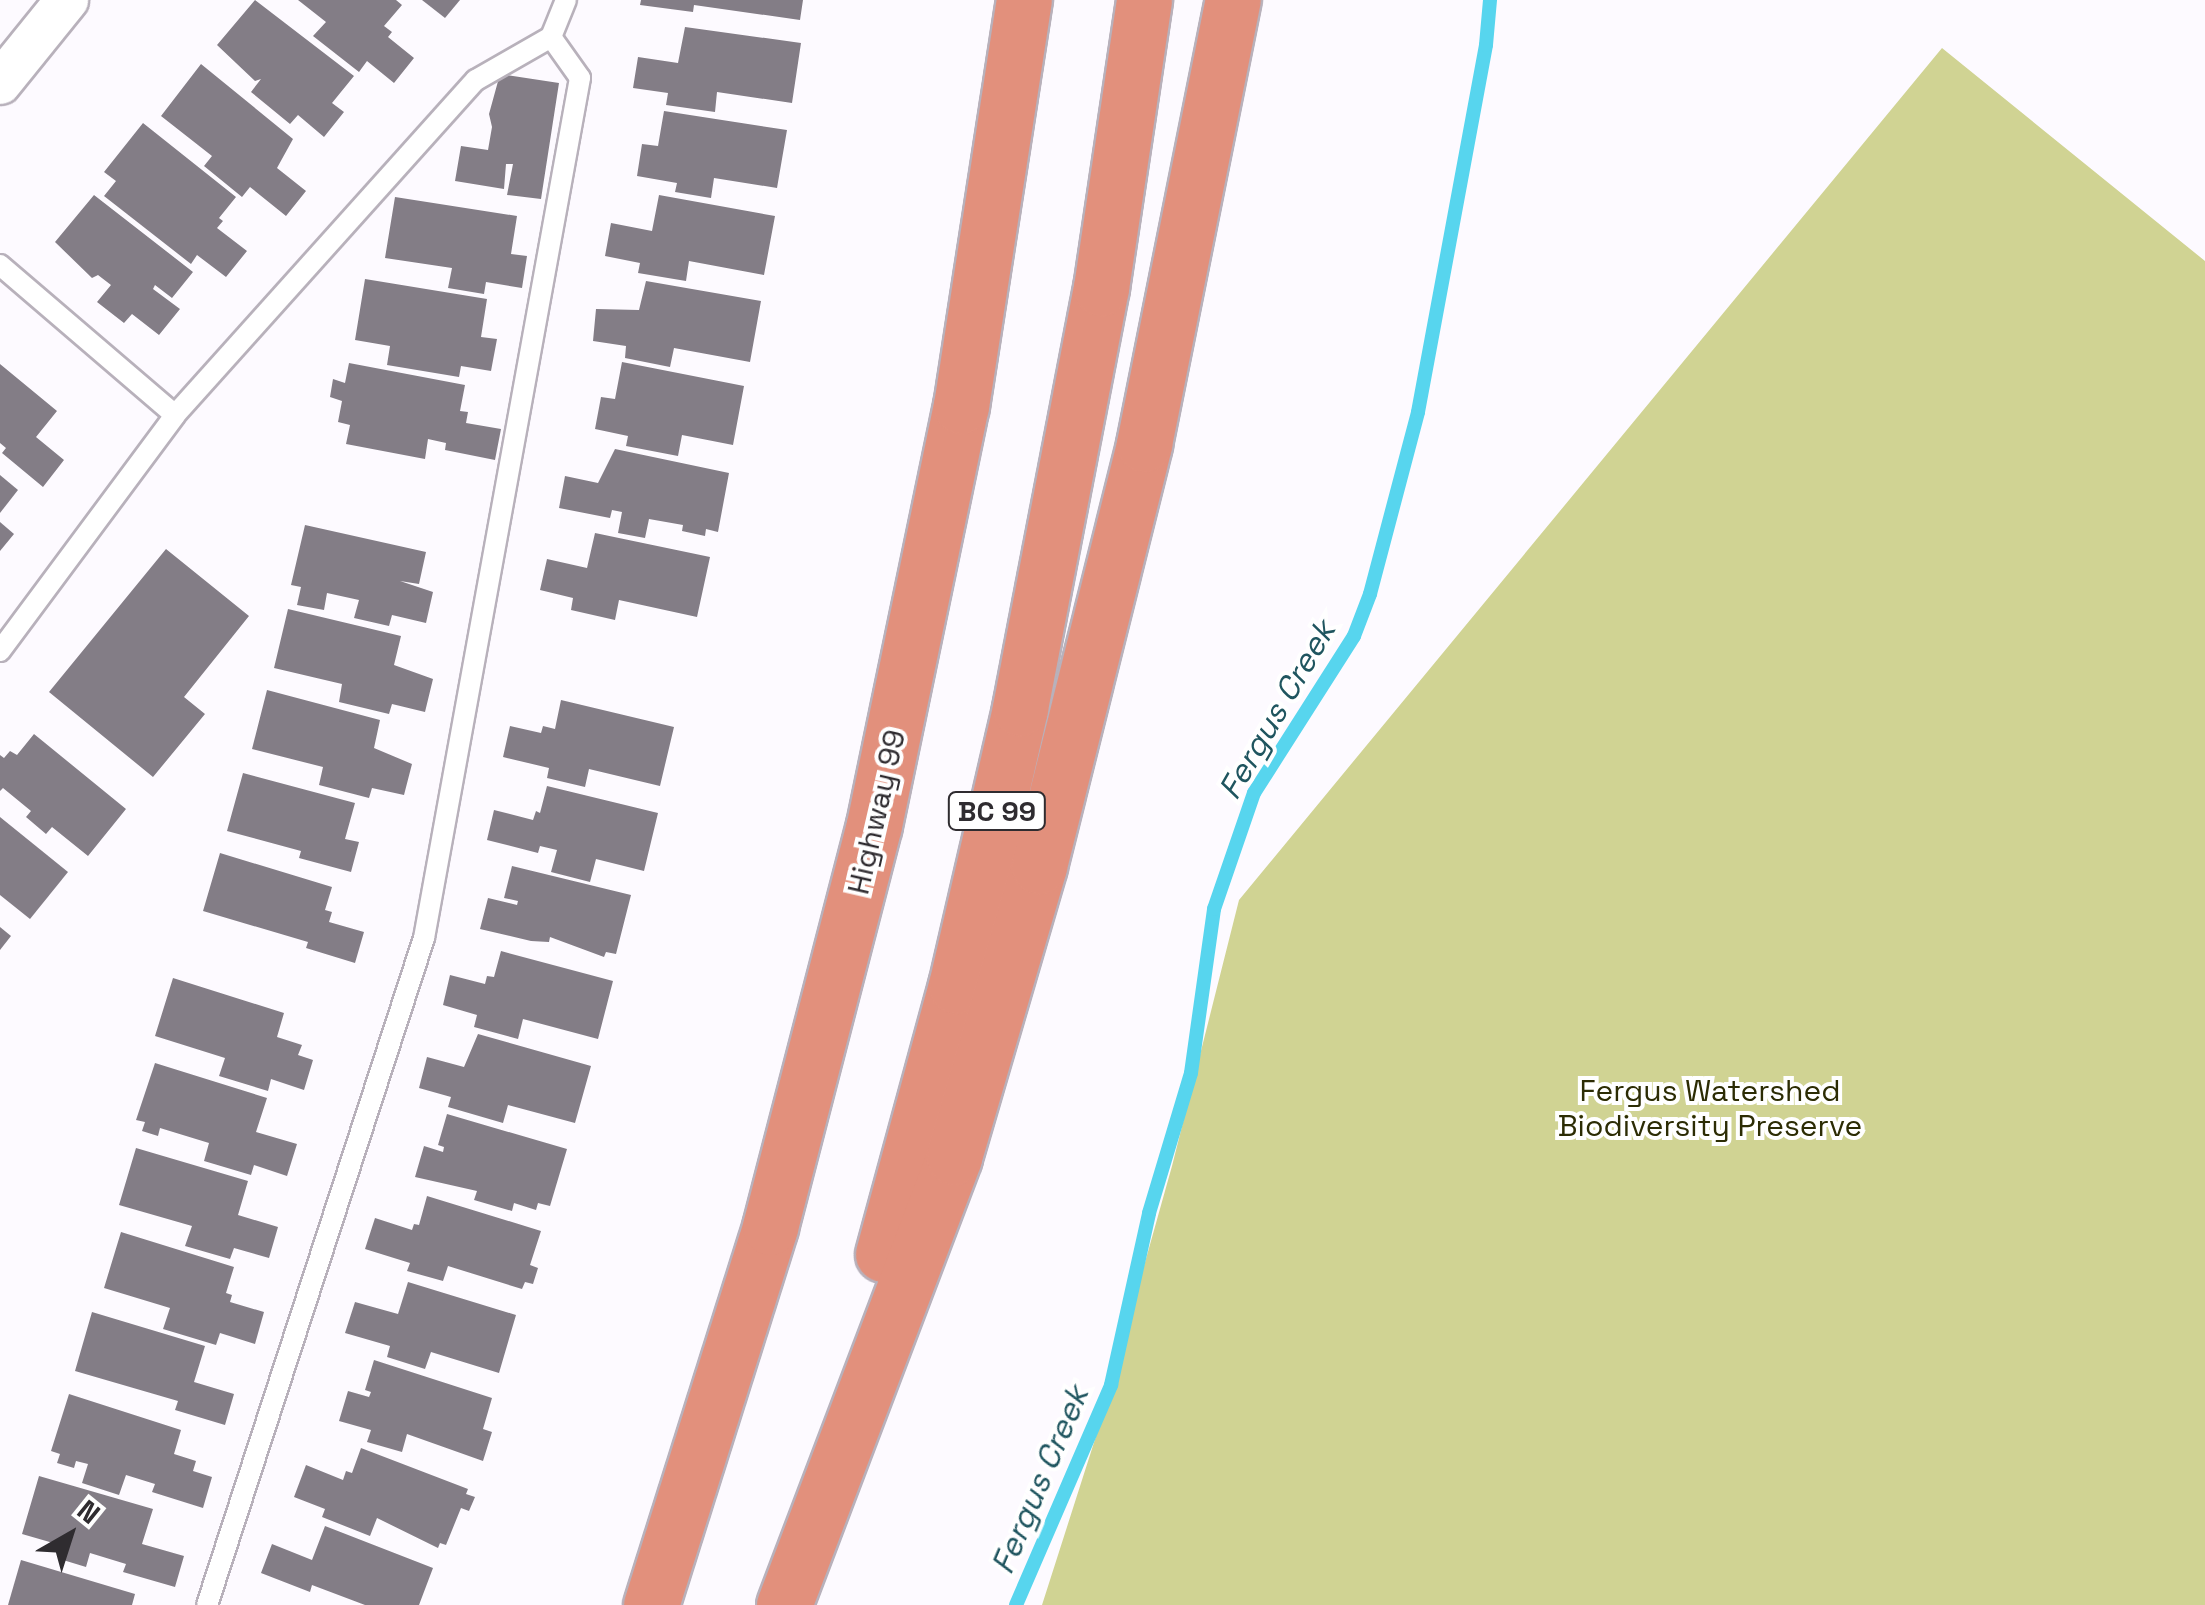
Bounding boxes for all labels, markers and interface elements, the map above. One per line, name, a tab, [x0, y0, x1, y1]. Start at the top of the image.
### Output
water label: Fergus Creek	[1210, 614, 1344, 806]
street label: Highway 99	[841, 726, 913, 898]
road number: BC 99	[947, 788, 1047, 834]
park label: Fergus Watershed Biodiversity Preserve	[1558, 1073, 1862, 1144]
water label: Fergus Creek	[983, 1381, 1097, 1579]
north arrow	[20, 1485, 120, 1585]
text: N	[70, 1492, 107, 1532]

